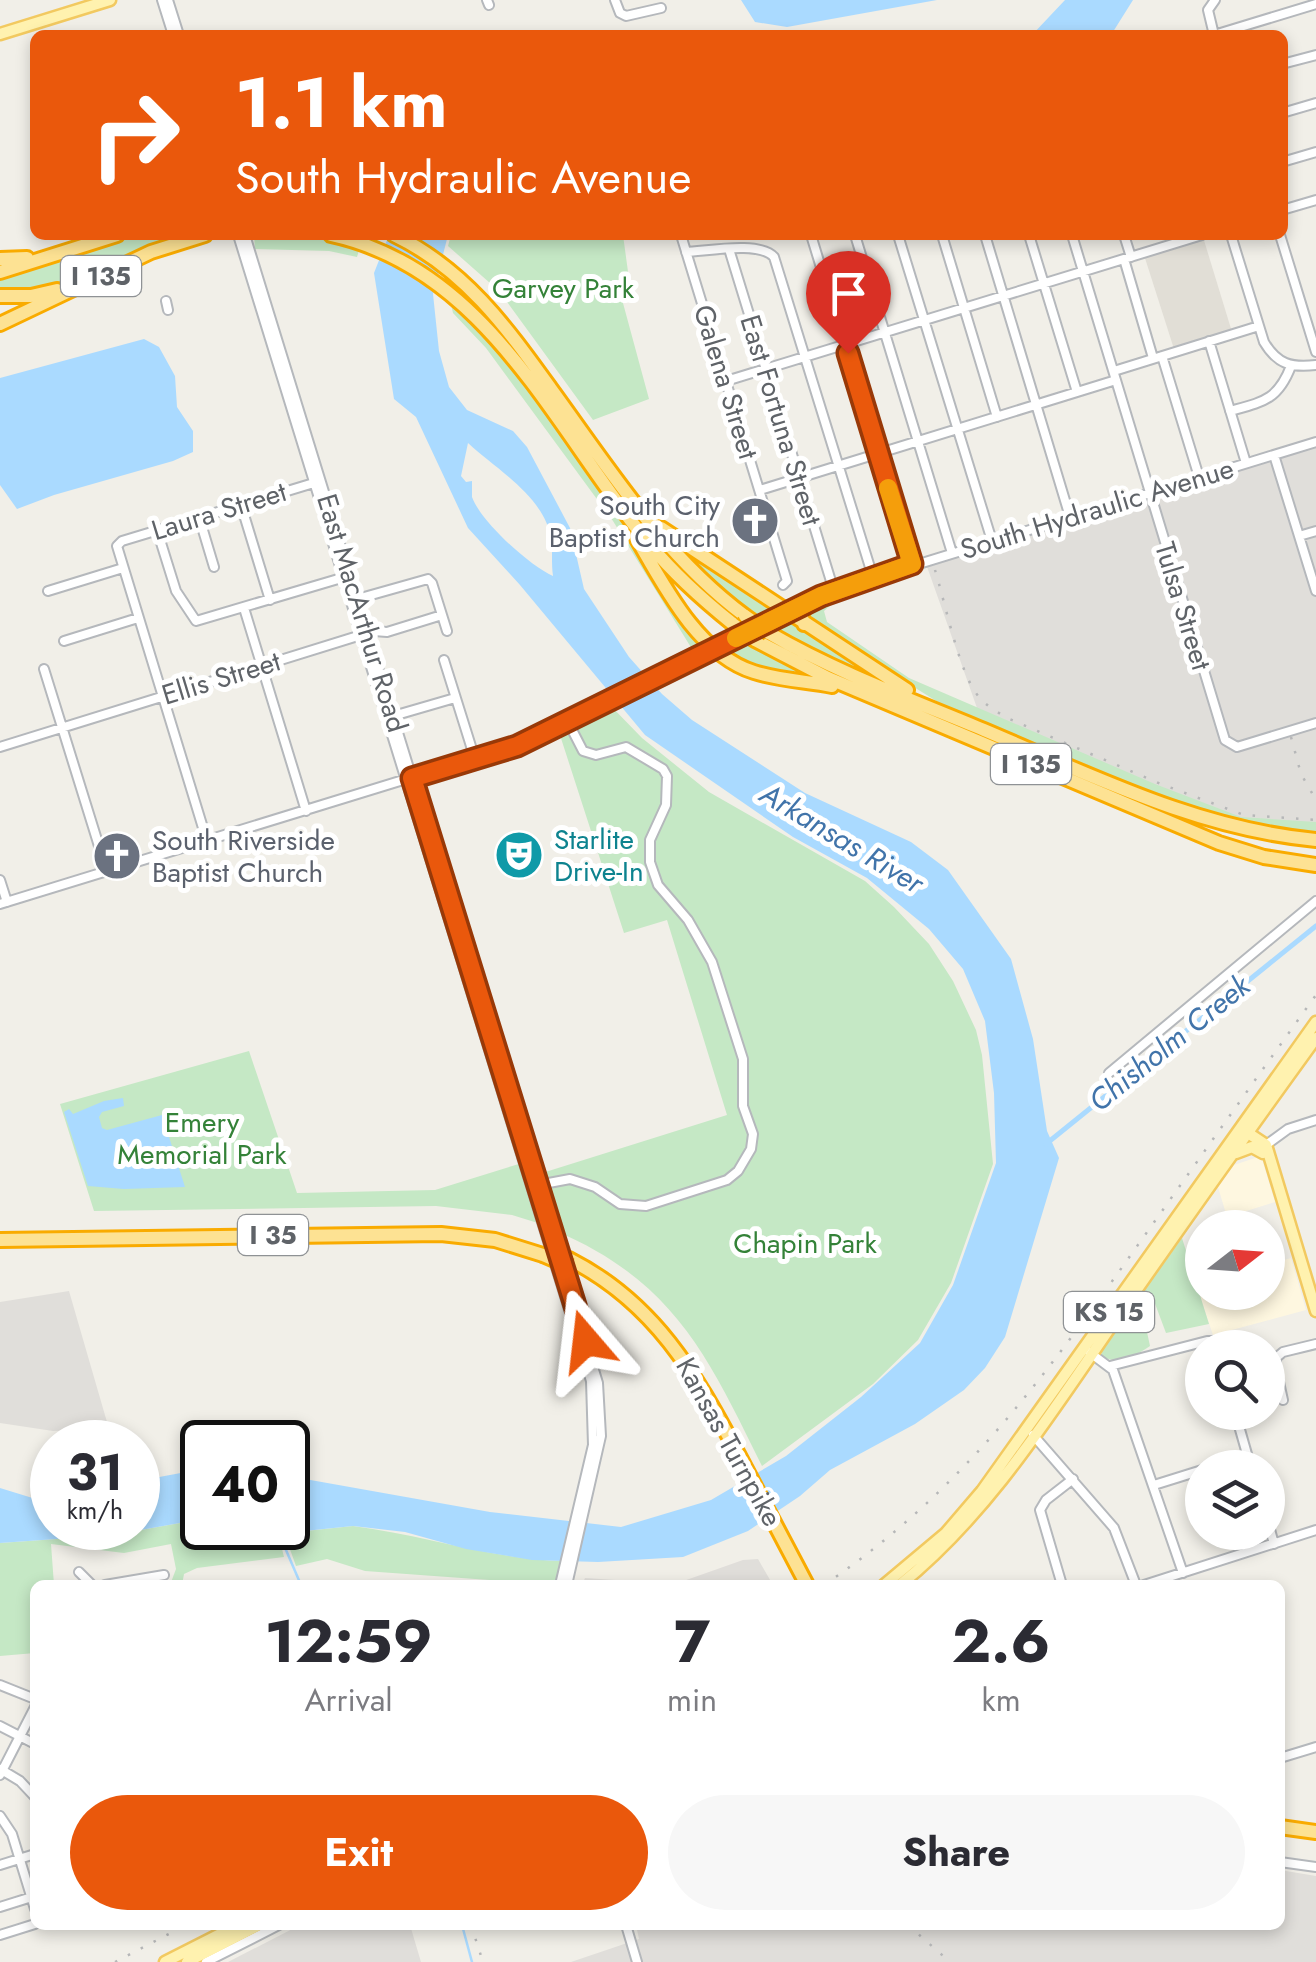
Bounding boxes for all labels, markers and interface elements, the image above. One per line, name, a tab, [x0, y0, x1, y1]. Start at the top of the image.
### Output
text: 1.1 km	[235, 52, 448, 153]
icon: right	[70, 70, 200, 200]
text: South Hydraulic Avenue	[235, 145, 691, 210]
pin	[806, 251, 891, 354]
road number: I 135	[61, 256, 141, 296]
icon: arrive	[821, 266, 876, 321]
park label: Garvey Park	[492, 268, 635, 309]
street label: Galena Street	[683, 300, 769, 464]
street label: East Fortuna Street	[730, 310, 833, 531]
street label: South Hydraulic Avenue	[955, 448, 1239, 570]
street label: Laura Street	[147, 471, 292, 551]
place label: South City Baptist Church	[549, 485, 721, 558]
street label: East MacArthur Road	[306, 489, 418, 737]
church icon: South City Baptist Church	[729, 495, 781, 547]
street label: Tulsa Street	[1144, 537, 1222, 675]
street label: Ellis Street	[157, 640, 286, 715]
road number: I 135	[991, 744, 1071, 784]
water label: Arkansas River	[751, 772, 934, 905]
place label: Starlite Drive-In	[554, 819, 644, 892]
place label: South Riverside Baptist Church	[152, 820, 335, 893]
theatre icon: Starlite Drive-In	[493, 829, 545, 881]
church icon: South Riverside Baptist Church	[91, 830, 143, 882]
water label: Chisholm Creek	[1079, 964, 1260, 1122]
park label: Emery Memorial Park	[117, 1102, 287, 1175]
north arrow	[1185, 1210, 1285, 1310]
map controls	[1185, 1210, 1285, 1550]
road number: I 35	[238, 1215, 308, 1255]
park label: Chapin Park	[733, 1223, 877, 1264]
position arrow	[534, 1289, 638, 1393]
road number: KS 15	[1064, 1292, 1154, 1332]
button: search	[1185, 1330, 1285, 1430]
street label: Kansas Turnpike	[666, 1350, 792, 1534]
speed limit sign: 40	[180, 1420, 310, 1550]
text: 31	[67, 1436, 123, 1509]
button: layers	[1185, 1450, 1285, 1550]
text: km/h	[67, 1492, 123, 1528]
text: 12:59	[265, 1598, 433, 1685]
text: 7	[674, 1598, 710, 1685]
text: 2.6	[952, 1598, 1050, 1685]
text: Arrival	[304, 1677, 393, 1723]
text: min	[667, 1677, 717, 1723]
text: km	[982, 1677, 1021, 1723]
button: Exit	[70, 1795, 648, 1910]
button: Share	[668, 1795, 1245, 1910]

